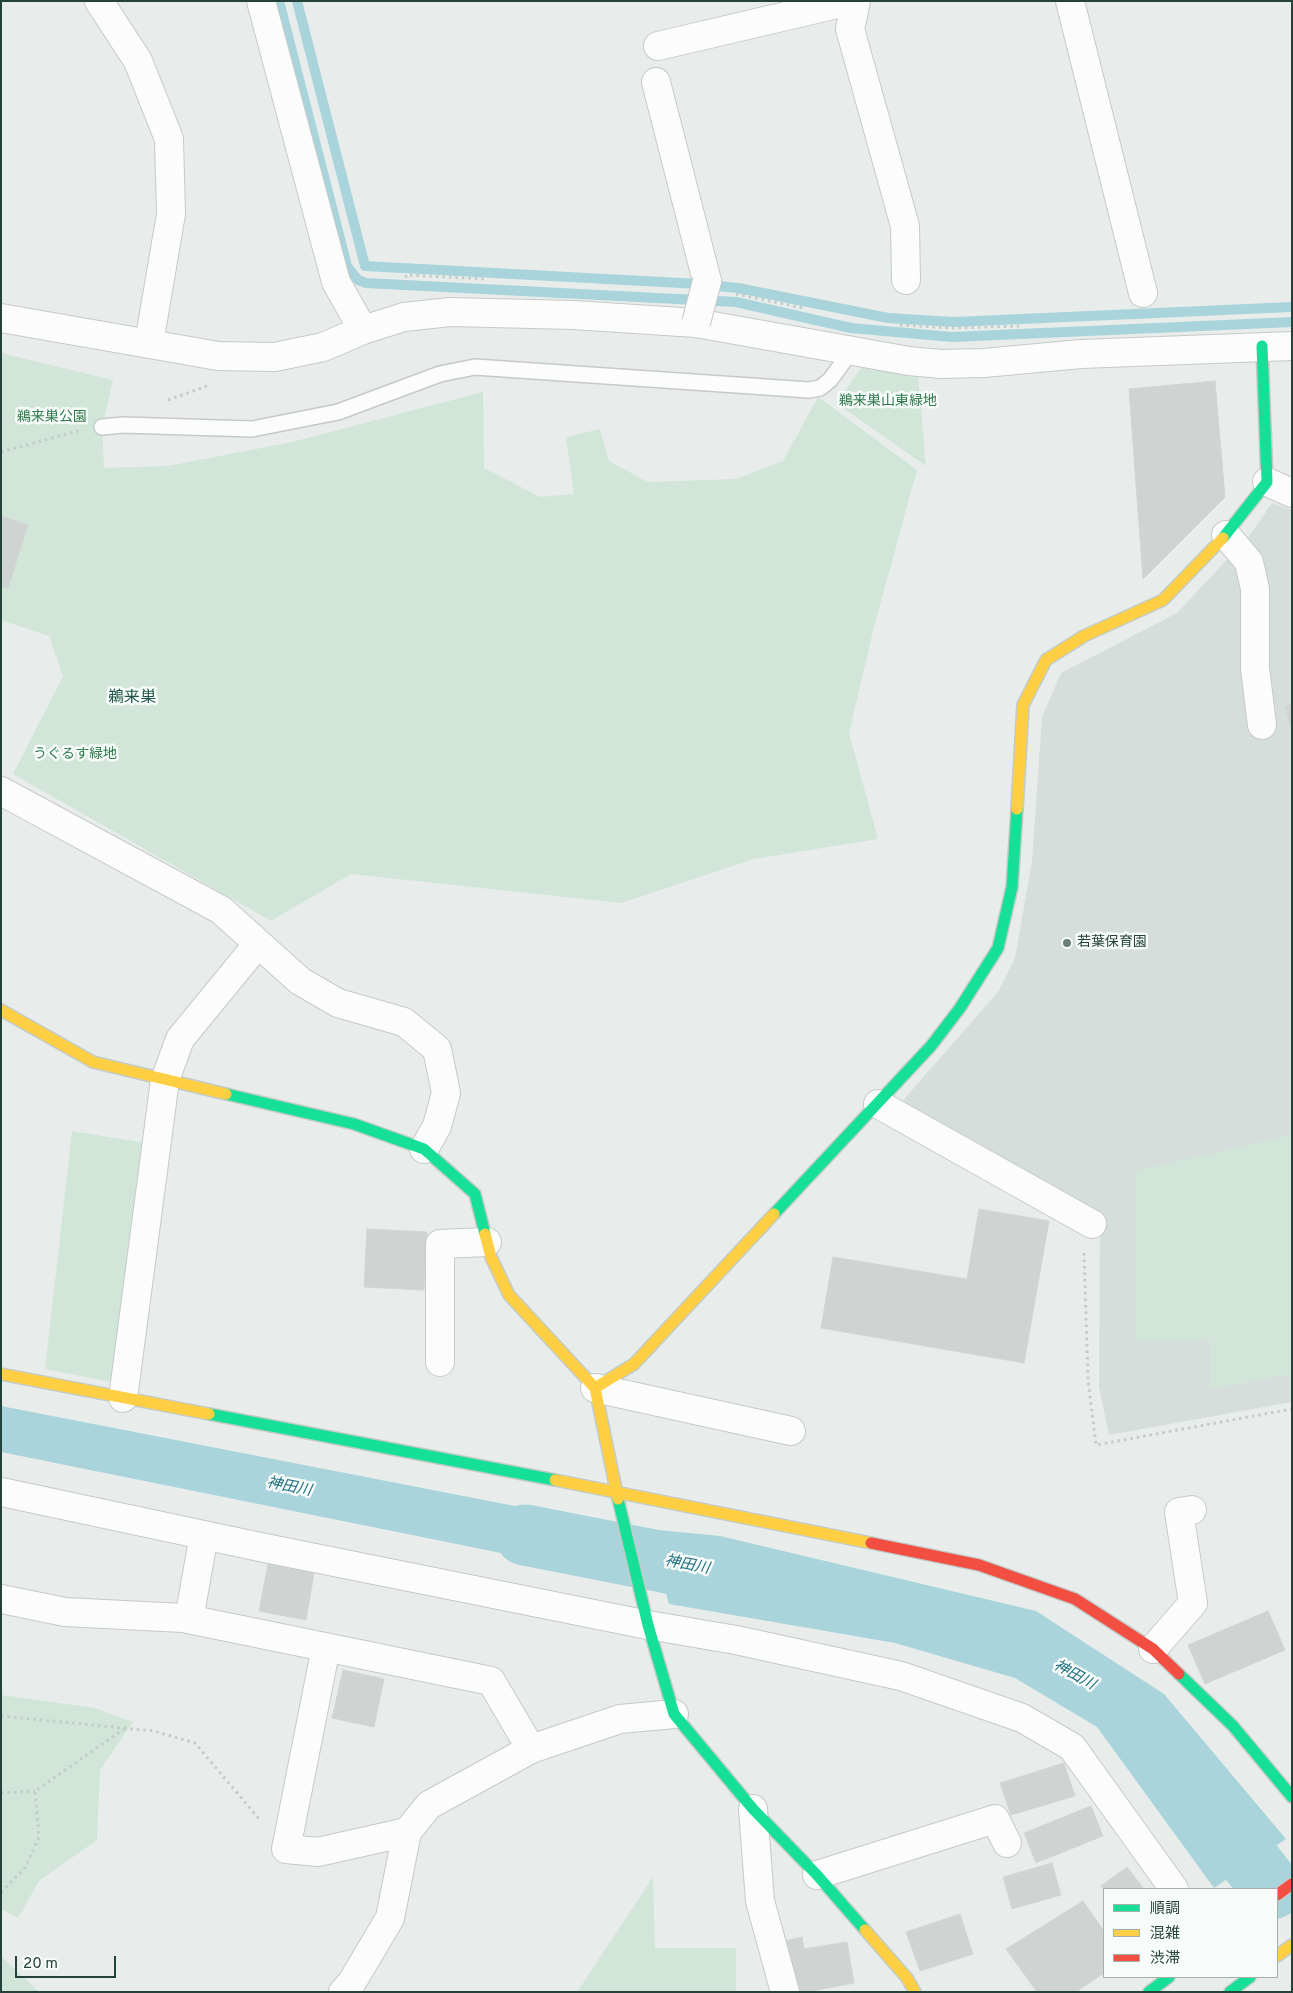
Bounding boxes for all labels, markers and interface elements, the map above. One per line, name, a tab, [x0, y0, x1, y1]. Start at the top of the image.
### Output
park label: 鵜来巣山東緑地	[839, 394, 937, 410]
park label: 鵜来巣公園	[17, 410, 87, 426]
district label: 鵜来巣	[108, 689, 156, 709]
park label: うぐるす緑地	[33, 747, 117, 763]
place label: 若葉保育園	[1077, 935, 1147, 951]
marker: 若葉保育園	[1061, 937, 1073, 949]
water label: 神田川	[265, 1475, 313, 1501]
water label: 神田川	[663, 1553, 711, 1579]
water label: 神田川	[1050, 1657, 1098, 1695]
legend	[1103, 1888, 1278, 1978]
text: 順調	[1150, 1900, 1180, 1919]
text: 混雑	[1150, 1925, 1180, 1944]
scale bar	[18, 1946, 119, 1978]
text: 渋滞	[1150, 1950, 1180, 1969]
text: 20 m	[23, 1955, 58, 1974]

